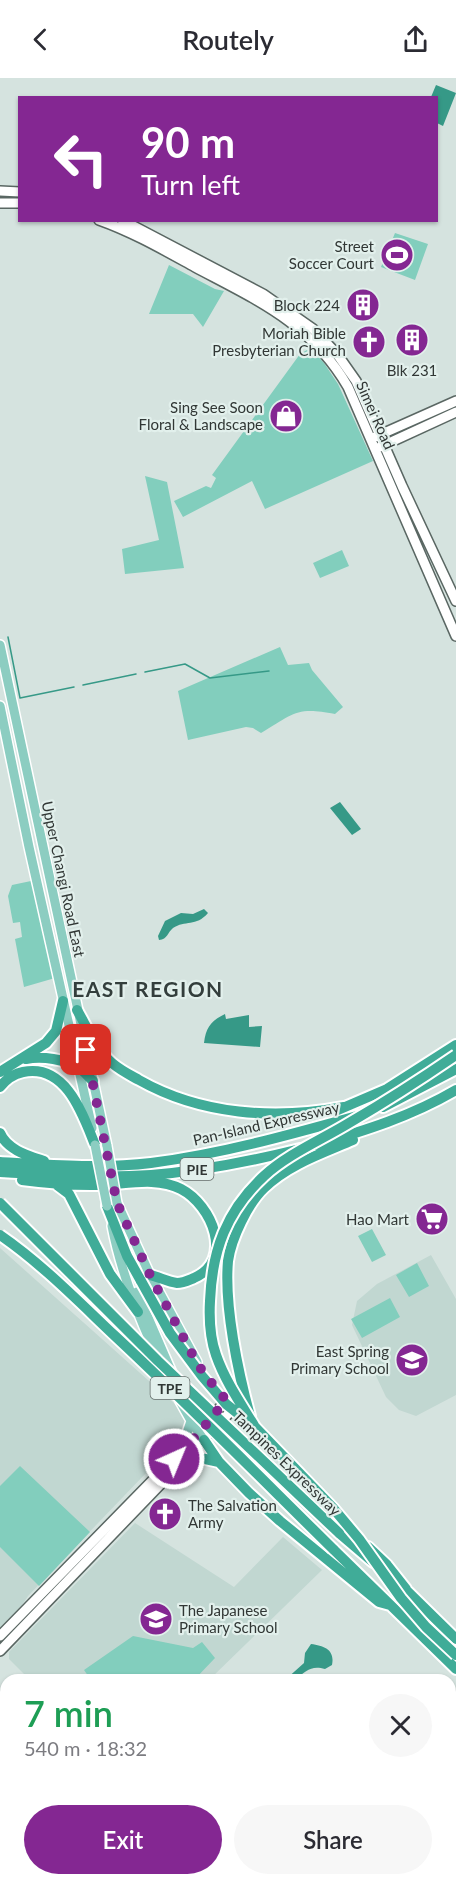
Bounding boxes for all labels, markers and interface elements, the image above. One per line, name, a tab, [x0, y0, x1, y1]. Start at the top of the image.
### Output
icon: back	[24, 23, 57, 56]
text: Routely	[182, 23, 274, 56]
icon: share	[399, 23, 432, 56]
text: 90 m	[141, 117, 235, 167]
icon: left	[42, 120, 120, 198]
text: Turn left	[141, 168, 240, 201]
place label: Street Soccer Court	[289, 237, 375, 272]
sports icon: Street Soccer Court	[379, 237, 415, 273]
building icon: Block 224	[345, 287, 381, 323]
place label: Block 224	[274, 296, 340, 314]
building icon: Blk 231	[394, 322, 430, 358]
place label: Moriah Bible Presbyterian Church	[212, 324, 346, 359]
church icon: Moriah Bible Presbyterian Church	[351, 324, 387, 360]
place label: Blk 231	[387, 361, 437, 379]
street label: Simei Road	[353, 378, 399, 452]
place label: Sing See Soon Floral & Landscape	[139, 398, 263, 433]
shop icon: Sing See Soon Floral & Landscape	[268, 398, 304, 434]
street label: Upper Changi Road East	[39, 799, 89, 959]
district label: EAST REGION	[72, 976, 224, 1001]
pin	[60, 1024, 111, 1075]
icon: arrive	[69, 1033, 102, 1066]
street label: Pan-Island Expressway	[191, 1097, 341, 1149]
road number: PIE	[180, 1158, 214, 1180]
supermarket icon: Hao Mart	[414, 1201, 450, 1237]
place label: Hao Mart	[346, 1210, 410, 1228]
place label: East Spring Primary School	[290, 1342, 389, 1377]
school or university icon: East Spring Primary School	[394, 1342, 430, 1378]
road number: TPE	[150, 1377, 190, 1399]
street label: Tampines Expressway	[229, 1407, 345, 1519]
position arrow	[142, 1427, 206, 1491]
church icon: The Salvation Army	[147, 1496, 183, 1532]
place label: The Salvation Army	[188, 1496, 277, 1531]
school or university icon: The Japanese Primary School	[138, 1601, 174, 1637]
place label: The Japanese Primary School	[179, 1601, 278, 1636]
text: 7 min	[24, 1691, 113, 1735]
button: close	[369, 1694, 432, 1757]
text: 540 m · 18:32	[24, 1736, 147, 1760]
button: Exit	[24, 1805, 222, 1874]
button: Share	[234, 1805, 432, 1874]

